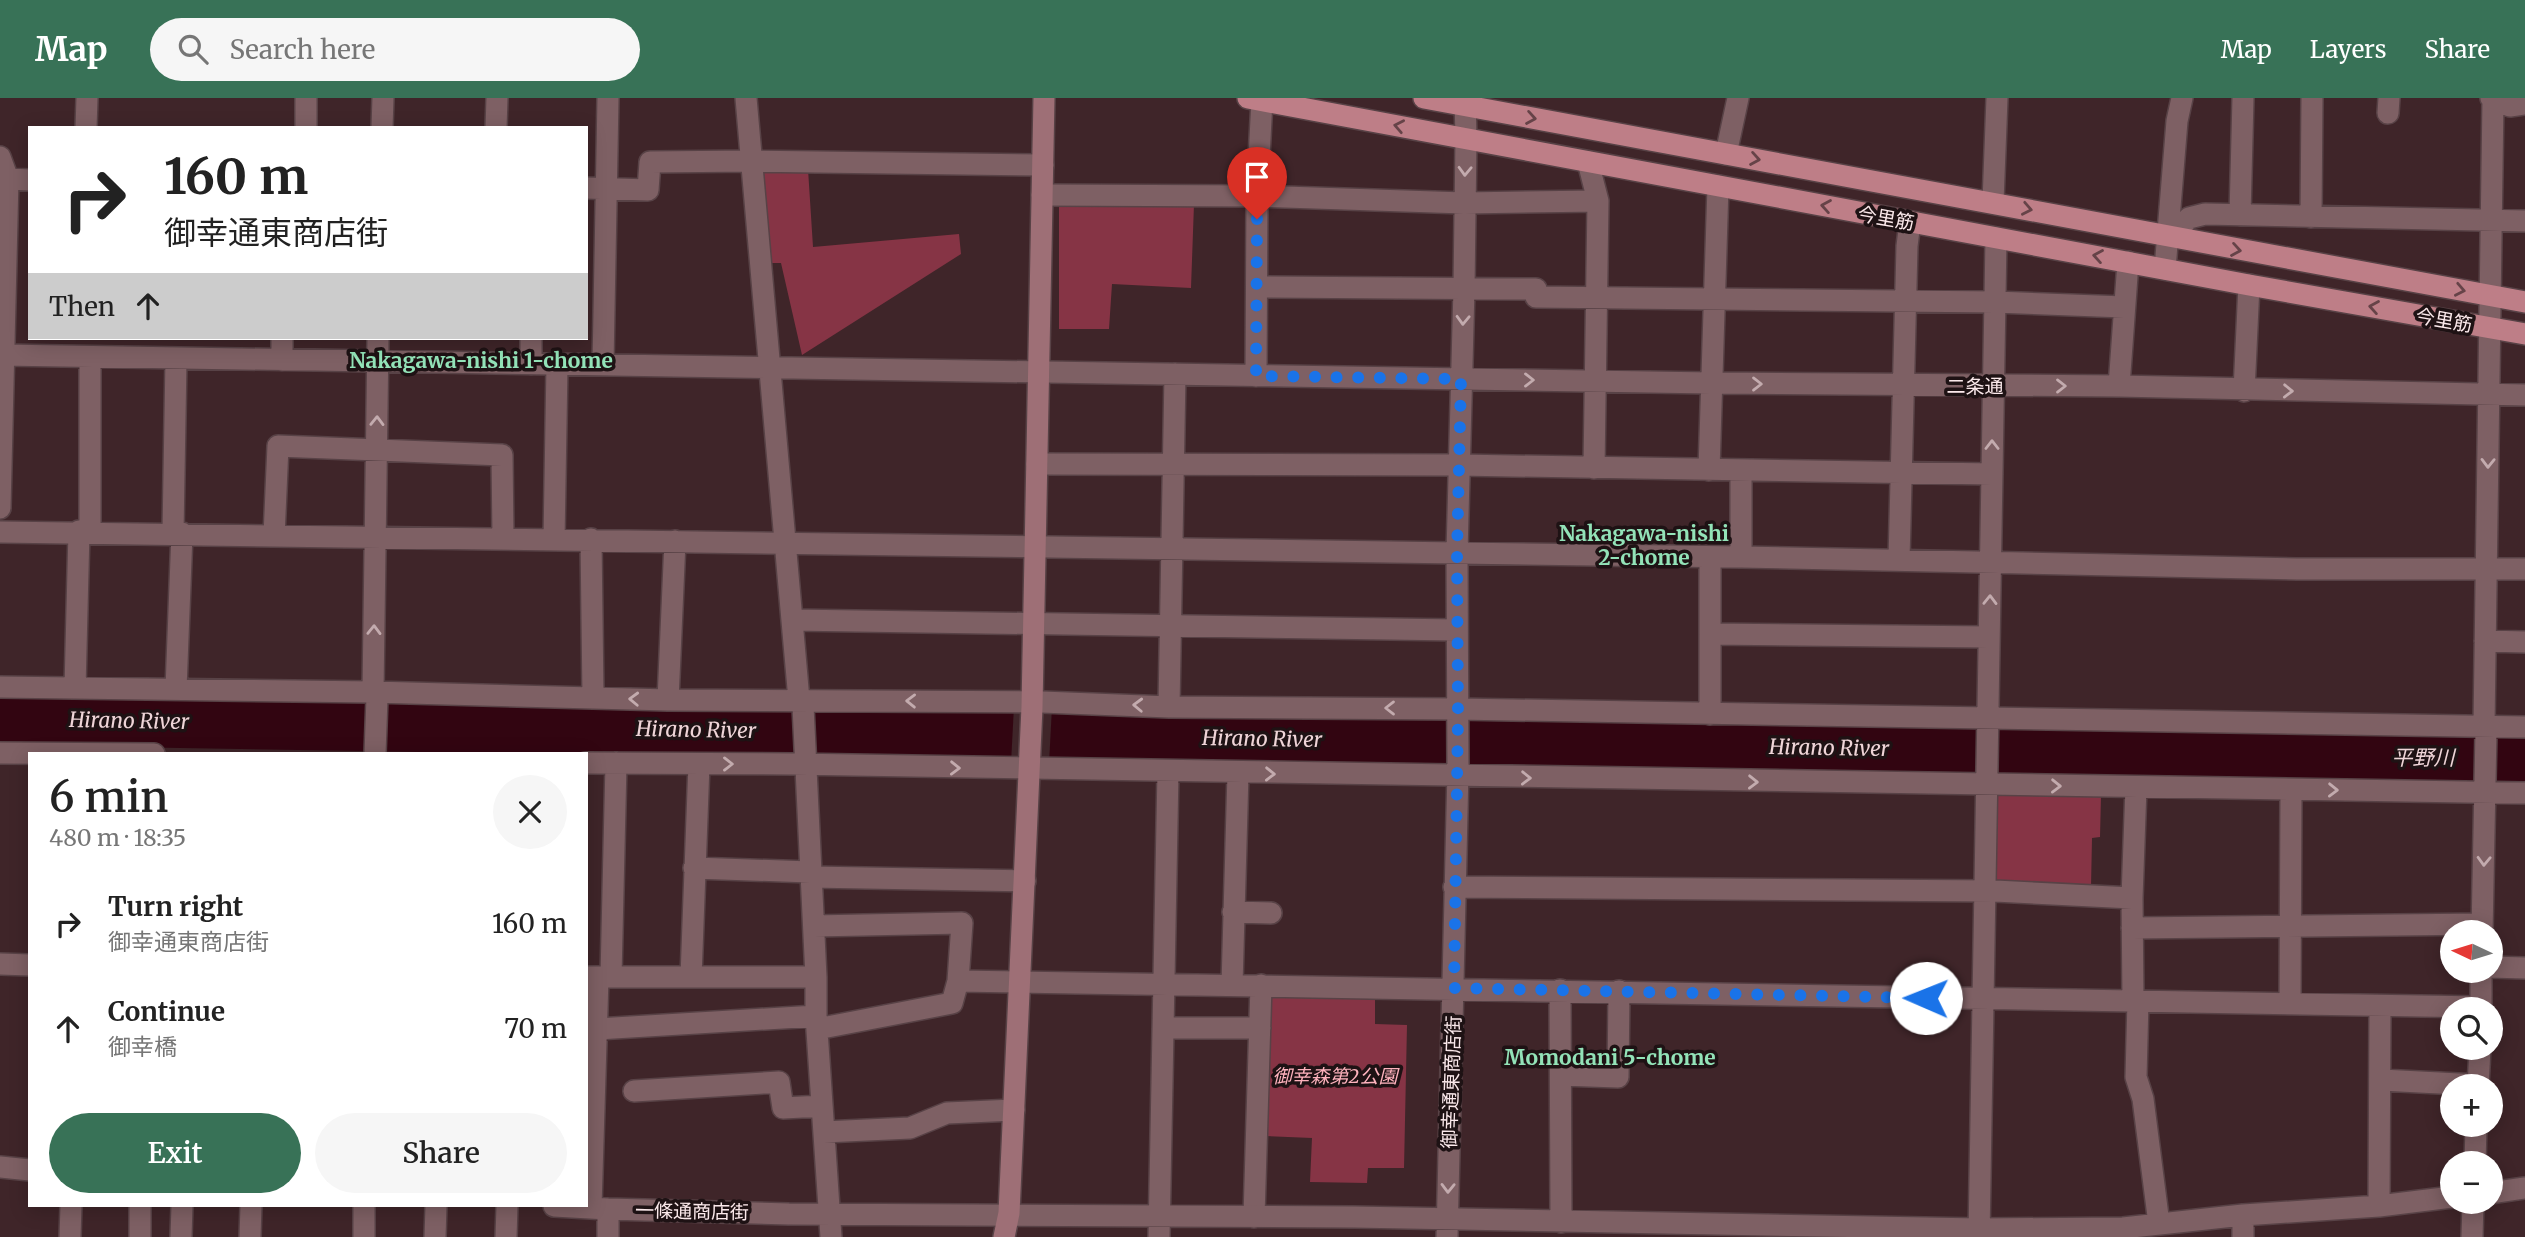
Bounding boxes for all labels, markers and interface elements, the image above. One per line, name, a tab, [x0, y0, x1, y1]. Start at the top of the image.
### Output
search box	[150, 18, 640, 81]
text: Map	[35, 29, 108, 70]
icon: search	[174, 30, 212, 68]
text: Search here	[230, 33, 375, 66]
text: Map	[2221, 34, 2272, 65]
text: Layers	[2310, 34, 2386, 65]
text: Share	[2424, 34, 2490, 65]
one-way arrow	[1525, 110, 1537, 125]
one-way arrow	[1393, 119, 1405, 134]
text: 160 m	[164, 146, 308, 207]
pin	[1227, 147, 1287, 219]
one-way arrow	[1749, 151, 1761, 166]
icon: right	[49, 154, 140, 245]
icon: arrive	[1238, 158, 1276, 196]
one-way arrow	[1458, 165, 1473, 176]
one-way arrow	[1820, 200, 1832, 215]
street label: 今里筋	[1856, 201, 1916, 235]
one-way arrow	[2021, 201, 2033, 216]
text: 御幸通東商店街	[164, 213, 388, 253]
one-way arrow	[2230, 241, 2242, 256]
one-way arrow	[2092, 250, 2104, 265]
one-way arrow	[2454, 281, 2466, 296]
icon: ahead	[129, 287, 167, 325]
text: Then	[49, 290, 115, 323]
one-way arrow	[2368, 300, 2380, 315]
street label: 今里筋	[2414, 303, 2474, 337]
one-way arrow	[1455, 315, 1471, 326]
district label: Nakagawa-nishi 1-chome	[349, 347, 613, 374]
one-way arrow	[1525, 372, 1535, 388]
street label: 二条通	[1946, 374, 2004, 398]
one-way arrow	[1752, 376, 1763, 392]
one-way arrow	[2056, 378, 2066, 394]
one-way arrow	[2283, 384, 2294, 399]
one-way arrow	[369, 415, 384, 426]
one-way arrow	[1984, 439, 2000, 450]
one-way arrow	[2480, 458, 2495, 469]
district label: Nakagawa-nishi 2-chome	[1559, 520, 1729, 571]
one-way arrow	[1982, 594, 1998, 605]
one-way arrow	[366, 624, 381, 635]
one-way arrow	[629, 691, 640, 706]
one-way arrow	[905, 693, 916, 709]
one-way arrow	[1132, 698, 1143, 713]
one-way arrow	[1384, 700, 1395, 716]
water label: Hirano River	[68, 706, 190, 735]
water label: Hirano River	[635, 715, 757, 744]
water label: Hirano River	[1201, 724, 1323, 753]
water label: Hirano River	[1768, 733, 1890, 762]
water label: 平野川	[2392, 744, 2456, 771]
one-way arrow	[723, 756, 734, 772]
one-way arrow	[950, 760, 961, 775]
one-way arrow	[1265, 766, 1276, 781]
one-way arrow	[1521, 770, 1532, 786]
text: 6 min	[49, 771, 168, 823]
one-way arrow	[1748, 774, 1759, 789]
button: close	[493, 775, 567, 849]
one-way arrow	[2051, 779, 2062, 794]
one-way arrow	[2328, 782, 2338, 798]
text: 480 m · 18:35	[49, 823, 186, 852]
one-way arrow	[2476, 856, 2492, 867]
text: Turn right	[108, 890, 243, 923]
icon: right	[49, 905, 87, 943]
text: 160 m	[492, 907, 567, 940]
north arrow	[2440, 920, 2502, 984]
map controls	[2440, 920, 2503, 1214]
text: 御幸通東商店街	[108, 927, 269, 956]
position arrow	[1889, 961, 1963, 1035]
text: Continue	[108, 995, 225, 1028]
button: search	[2440, 997, 2503, 1060]
icon: ahead	[49, 1010, 87, 1048]
text: 70 m	[504, 1012, 567, 1045]
street label: 御幸通東商店街	[1437, 1015, 1465, 1149]
text: 御幸橋	[108, 1032, 177, 1061]
district label: Momodani 5-chome	[1504, 1044, 1716, 1071]
park label: 御幸森第2公園	[1273, 1064, 1400, 1088]
button: +	[2440, 1074, 2503, 1137]
button: Exit	[49, 1113, 301, 1193]
button: Share	[315, 1113, 567, 1193]
button: −	[2440, 1151, 2503, 1214]
one-way arrow	[1441, 1183, 1456, 1194]
street label: 一條通商店街	[635, 1198, 749, 1224]

